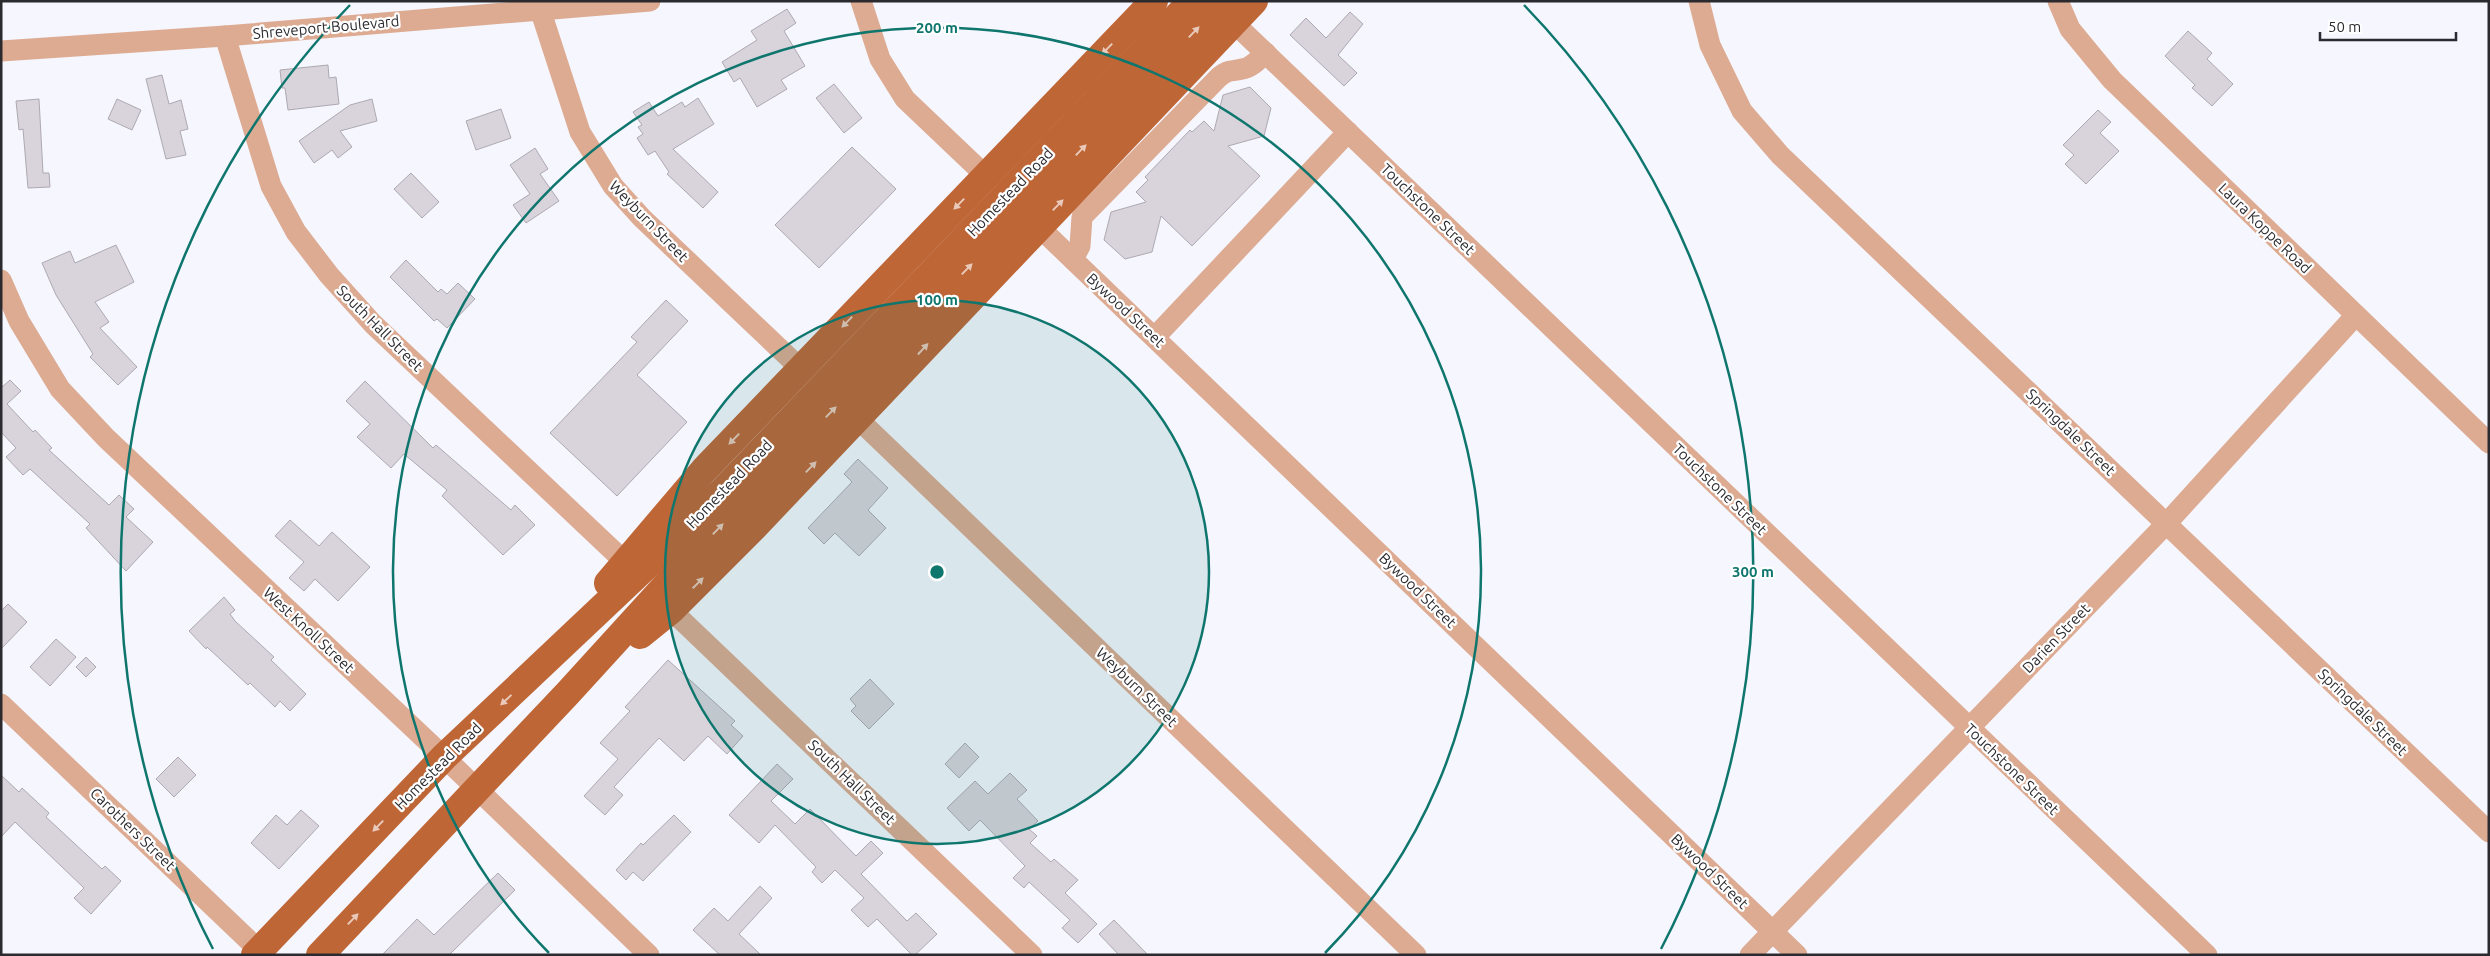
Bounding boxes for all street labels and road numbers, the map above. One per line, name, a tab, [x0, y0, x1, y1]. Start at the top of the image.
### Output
street label: Shreveport Boulevard	[252, 12, 400, 42]
street label: Homestead Road	[964, 145, 1056, 239]
street label: Touchstone Street	[1378, 160, 1479, 258]
street label: Weyburn Street	[606, 177, 692, 265]
street label: Laura Koppe Road	[2215, 179, 2315, 277]
street label: Bywood Street	[1084, 270, 1169, 350]
street label: South Hall Street	[334, 282, 427, 375]
street label: Springdale Street	[2023, 385, 2119, 479]
street label: Homestead Road	[683, 437, 775, 531]
street label: Touchstone Street	[1670, 440, 1771, 538]
street label: Bywood Street	[1376, 549, 1460, 631]
street label: West Knoll Street	[260, 584, 358, 676]
street label: Darien Street	[2019, 600, 2093, 676]
street label: Weyburn Street	[1093, 644, 1181, 730]
street label: Springdale Street	[2315, 665, 2411, 759]
street label: Homestead Road	[391, 719, 485, 813]
street label: Touchstone Street	[1962, 720, 2063, 818]
street label: South Hall Street	[805, 736, 899, 828]
street label: Carothers Street	[87, 784, 179, 874]
street label: Bywood Street	[1668, 830, 1752, 912]

